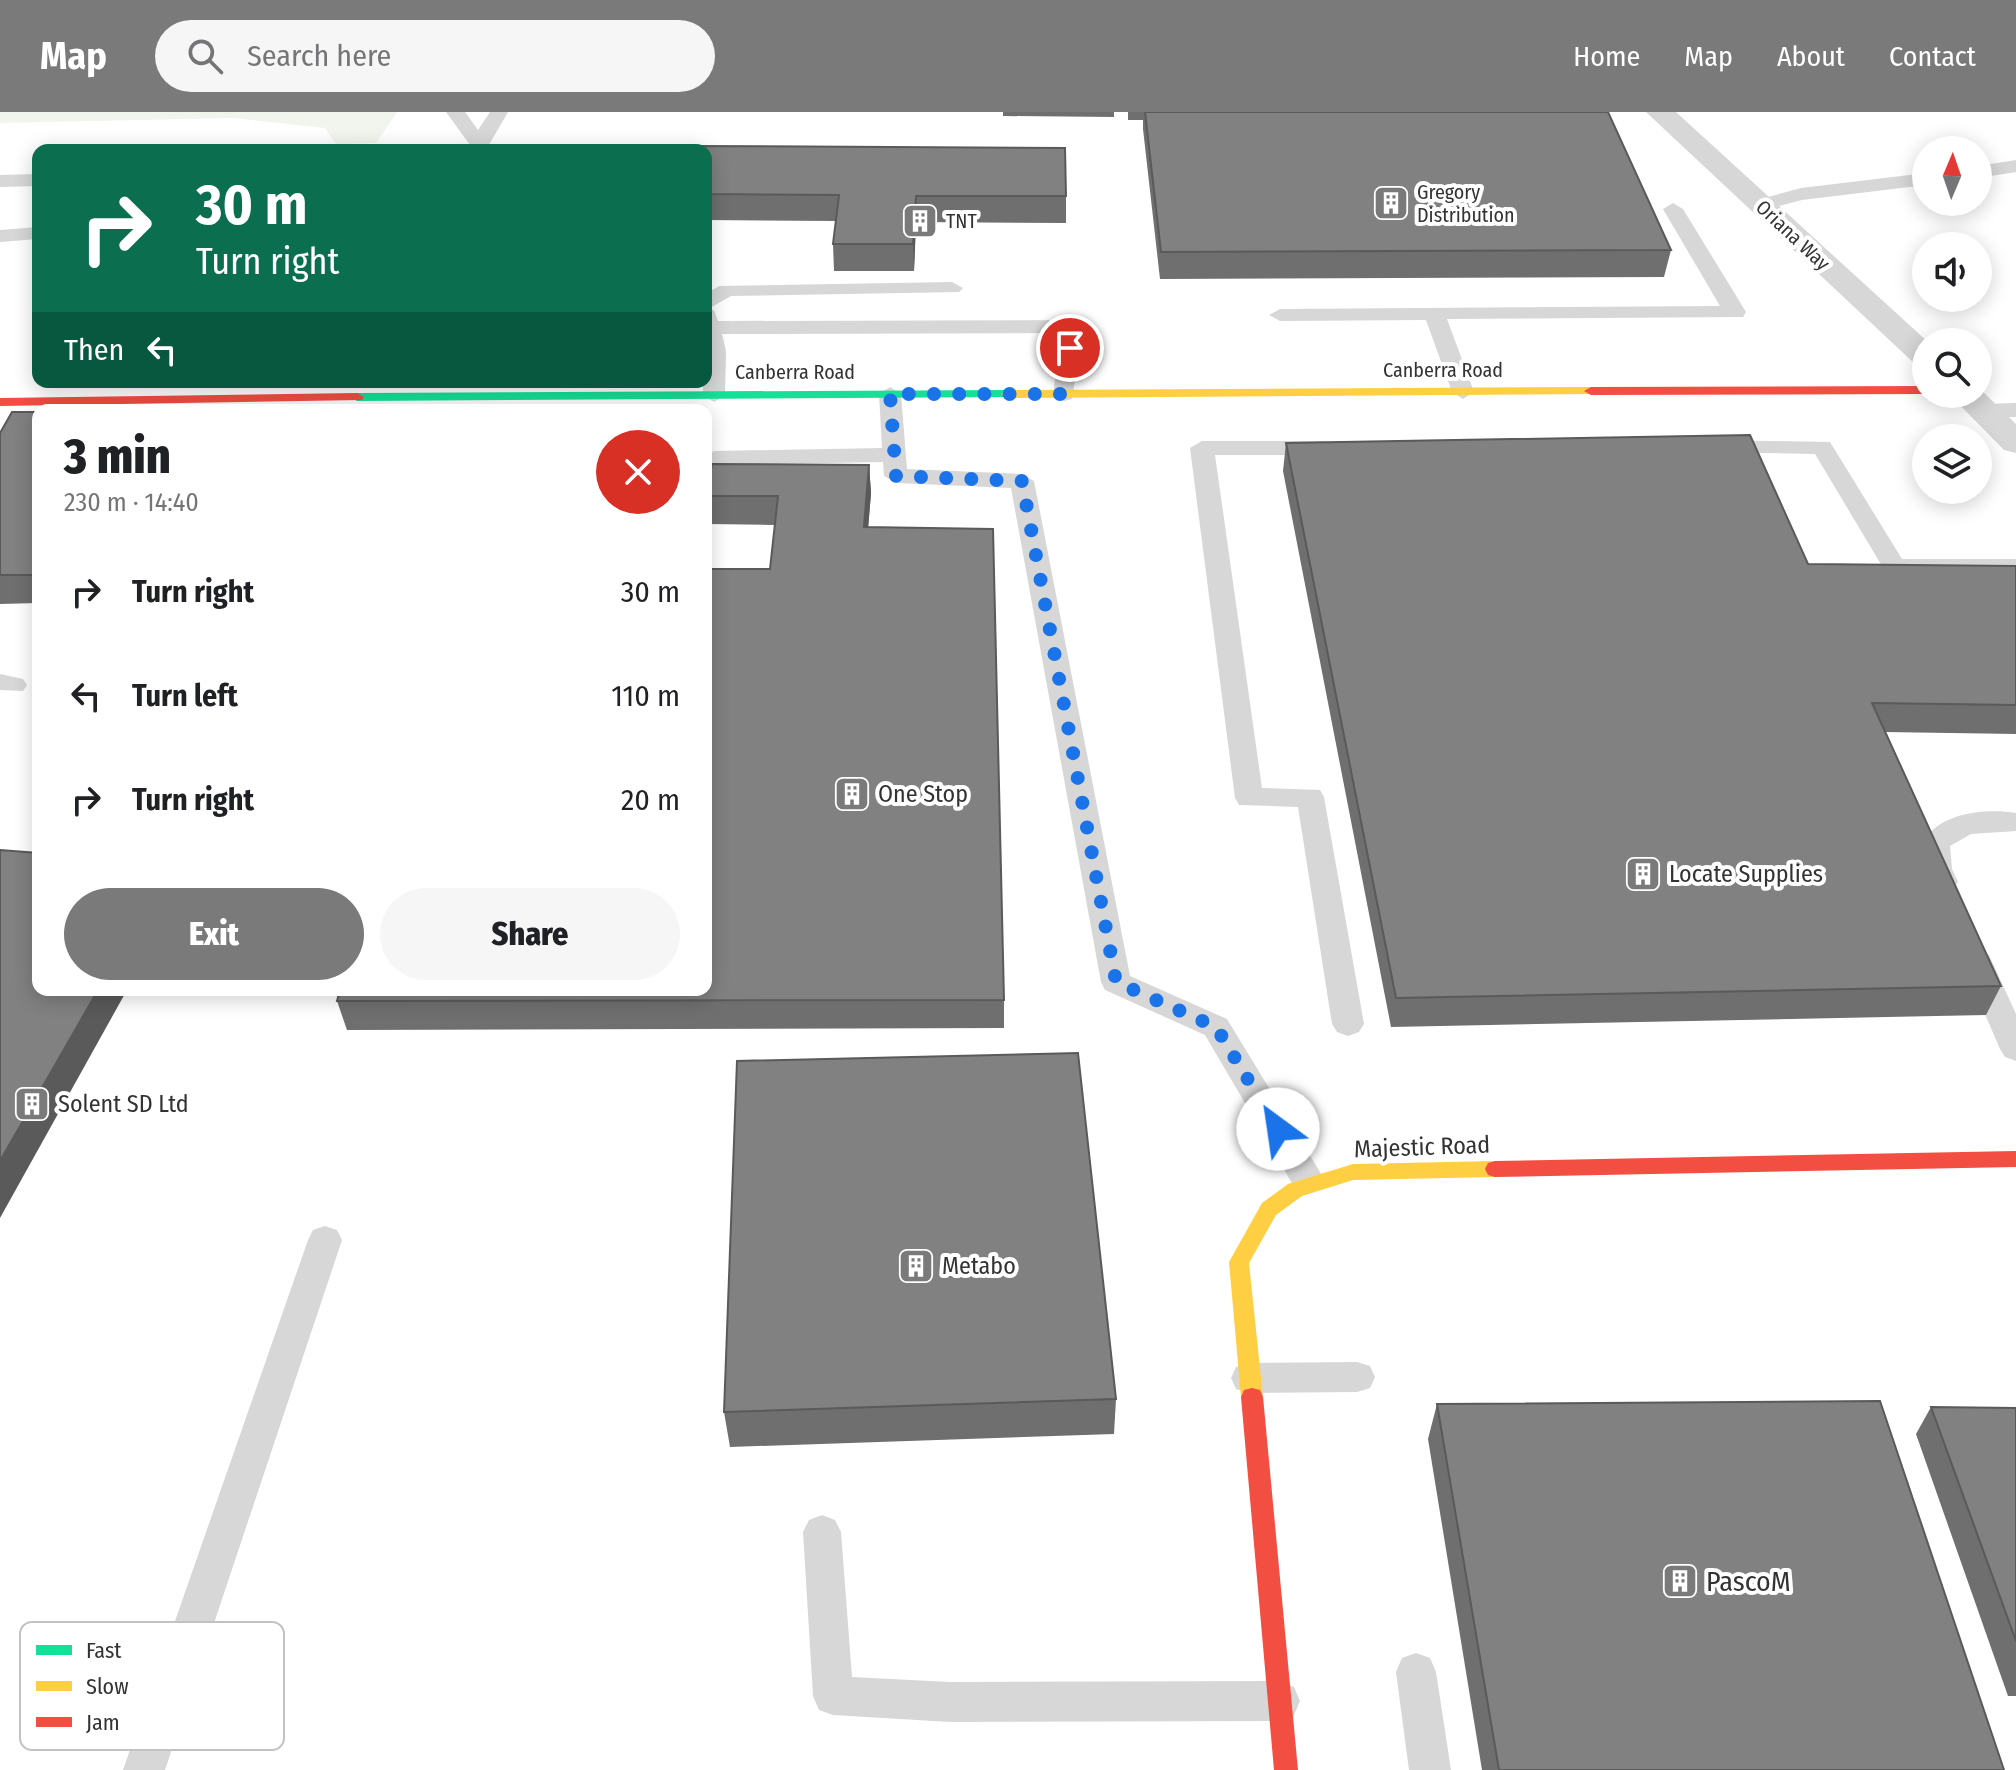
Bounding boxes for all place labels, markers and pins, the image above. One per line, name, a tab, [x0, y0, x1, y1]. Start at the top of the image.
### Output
place label: Gregory Distribution	[1417, 180, 1515, 227]
building icon: Gregory Distribution	[1372, 184, 1410, 222]
building icon: TNT	[901, 202, 939, 240]
place label: TNT	[946, 209, 977, 233]
pin	[1036, 314, 1104, 382]
building icon: One Stop	[833, 775, 871, 813]
place label: One Stop	[878, 780, 968, 808]
building icon: Locate Supplies	[1624, 855, 1662, 893]
place label: Locate Supplies	[1669, 860, 1823, 888]
building icon: Solent SD Ltd	[13, 1085, 51, 1123]
place label: Solent SD Ltd	[58, 1090, 189, 1118]
building icon: Metabo	[897, 1247, 935, 1285]
place label: Metabo	[942, 1252, 1016, 1280]
building icon: PascoM	[1661, 1562, 1699, 1600]
place label: PascoM	[1706, 1565, 1791, 1598]

